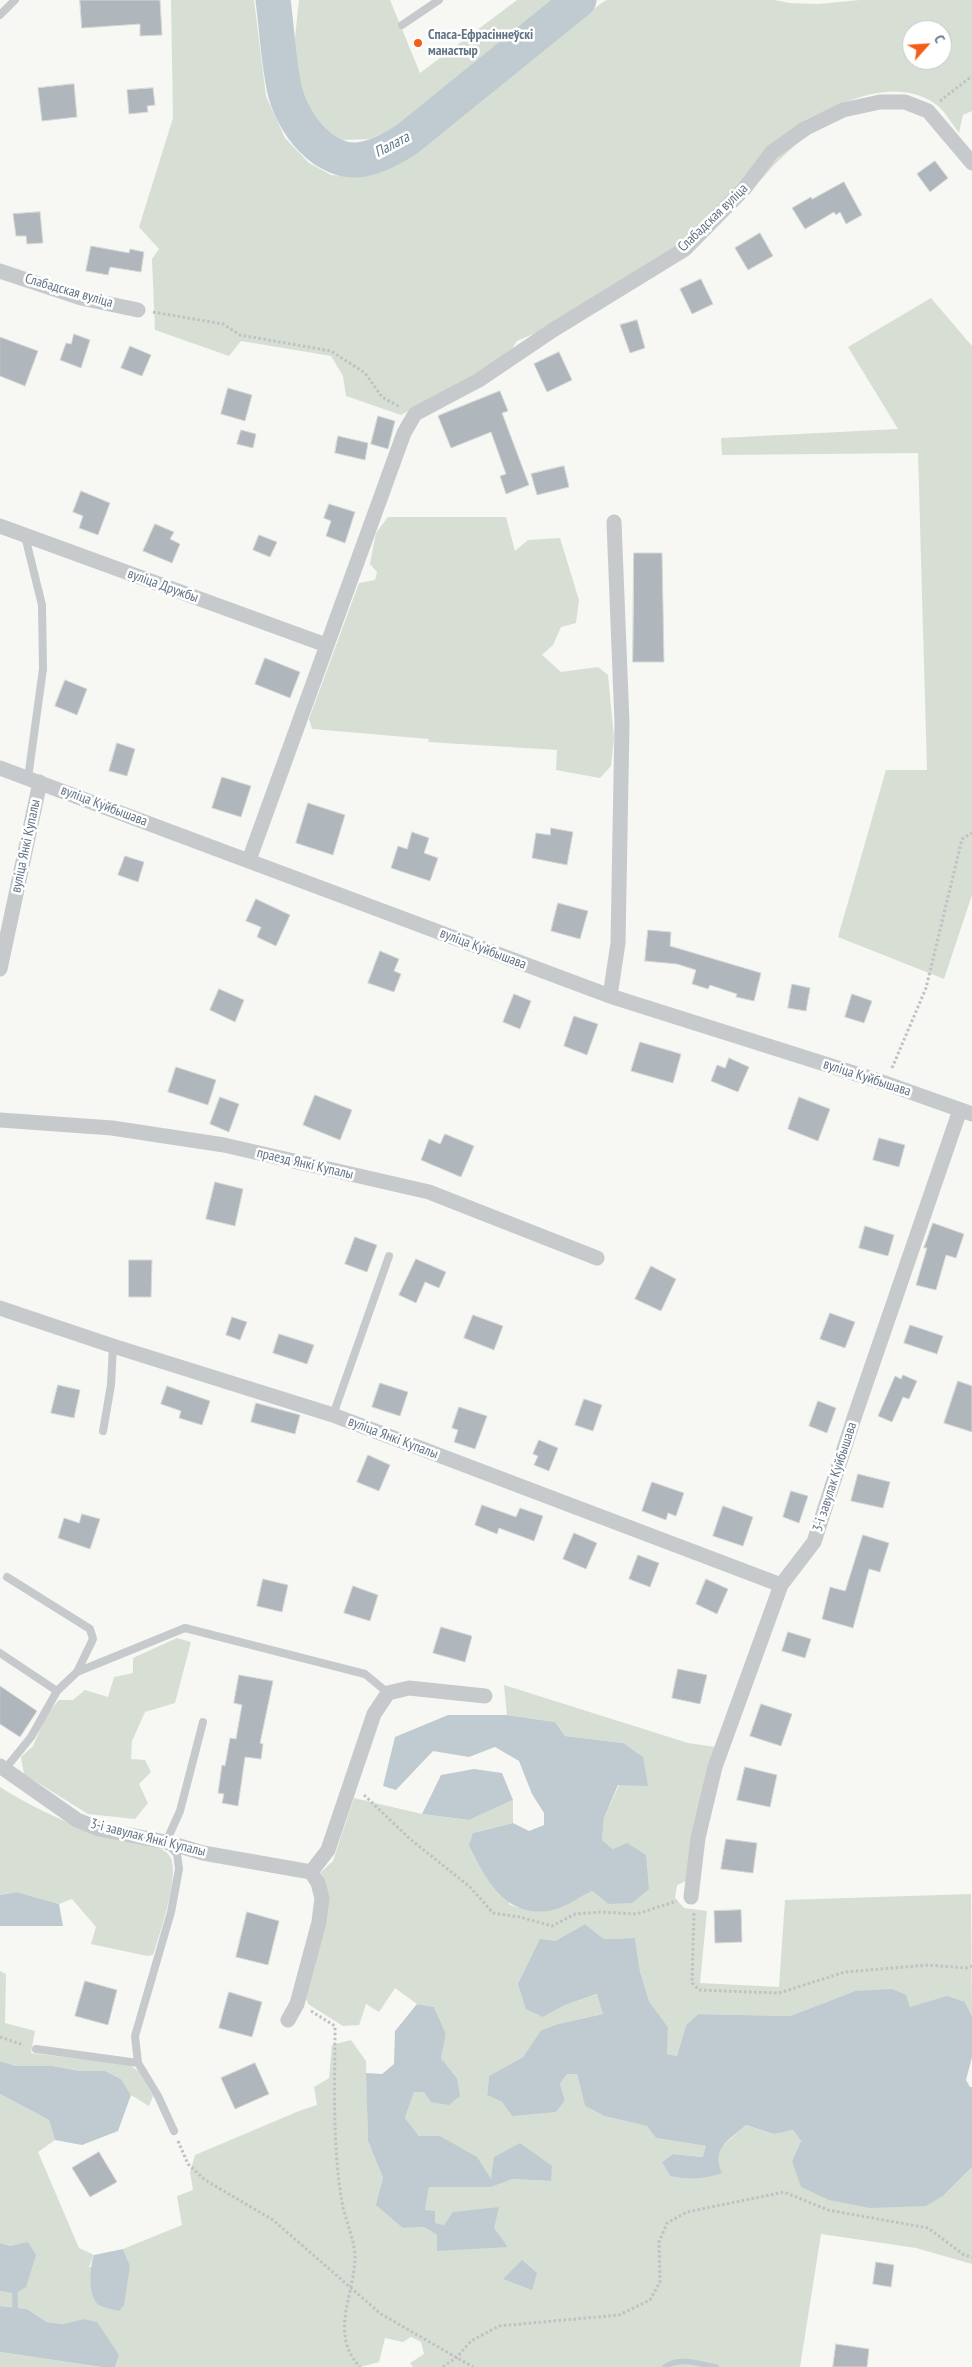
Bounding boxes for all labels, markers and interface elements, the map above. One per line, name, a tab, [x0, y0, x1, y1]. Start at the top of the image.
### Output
north arrow	[902, 20, 952, 70]
place label: Спаса-Ефрасіннеўскі манастыр	[428, 27, 533, 59]
text: С	[930, 32, 949, 46]
marker: Спаса-Ефрасіннеўскі манастыр	[412, 37, 424, 49]
water label: Палата	[372, 128, 412, 162]
street label: Слабадская вуліца	[675, 180, 751, 256]
street label: Слабадская вуліца	[23, 270, 115, 312]
street label: вуліца Дружбы	[125, 565, 201, 607]
street label: вуліца Куйбышава	[58, 782, 150, 830]
street label: вуліца Янкі Купалы	[8, 798, 44, 894]
street label: вуліца Куйбышава	[437, 925, 529, 973]
street label: вуліца Куйбышава	[821, 1056, 913, 1100]
street label: праезд Янкі Купалы	[255, 1145, 355, 1183]
street label: вуліца Янкі Купалы	[346, 1413, 440, 1463]
street label: 3-і завулак Куйбышава	[809, 1420, 861, 1534]
street label: 3-і завулак Янкі Купалы	[89, 1816, 207, 1860]

